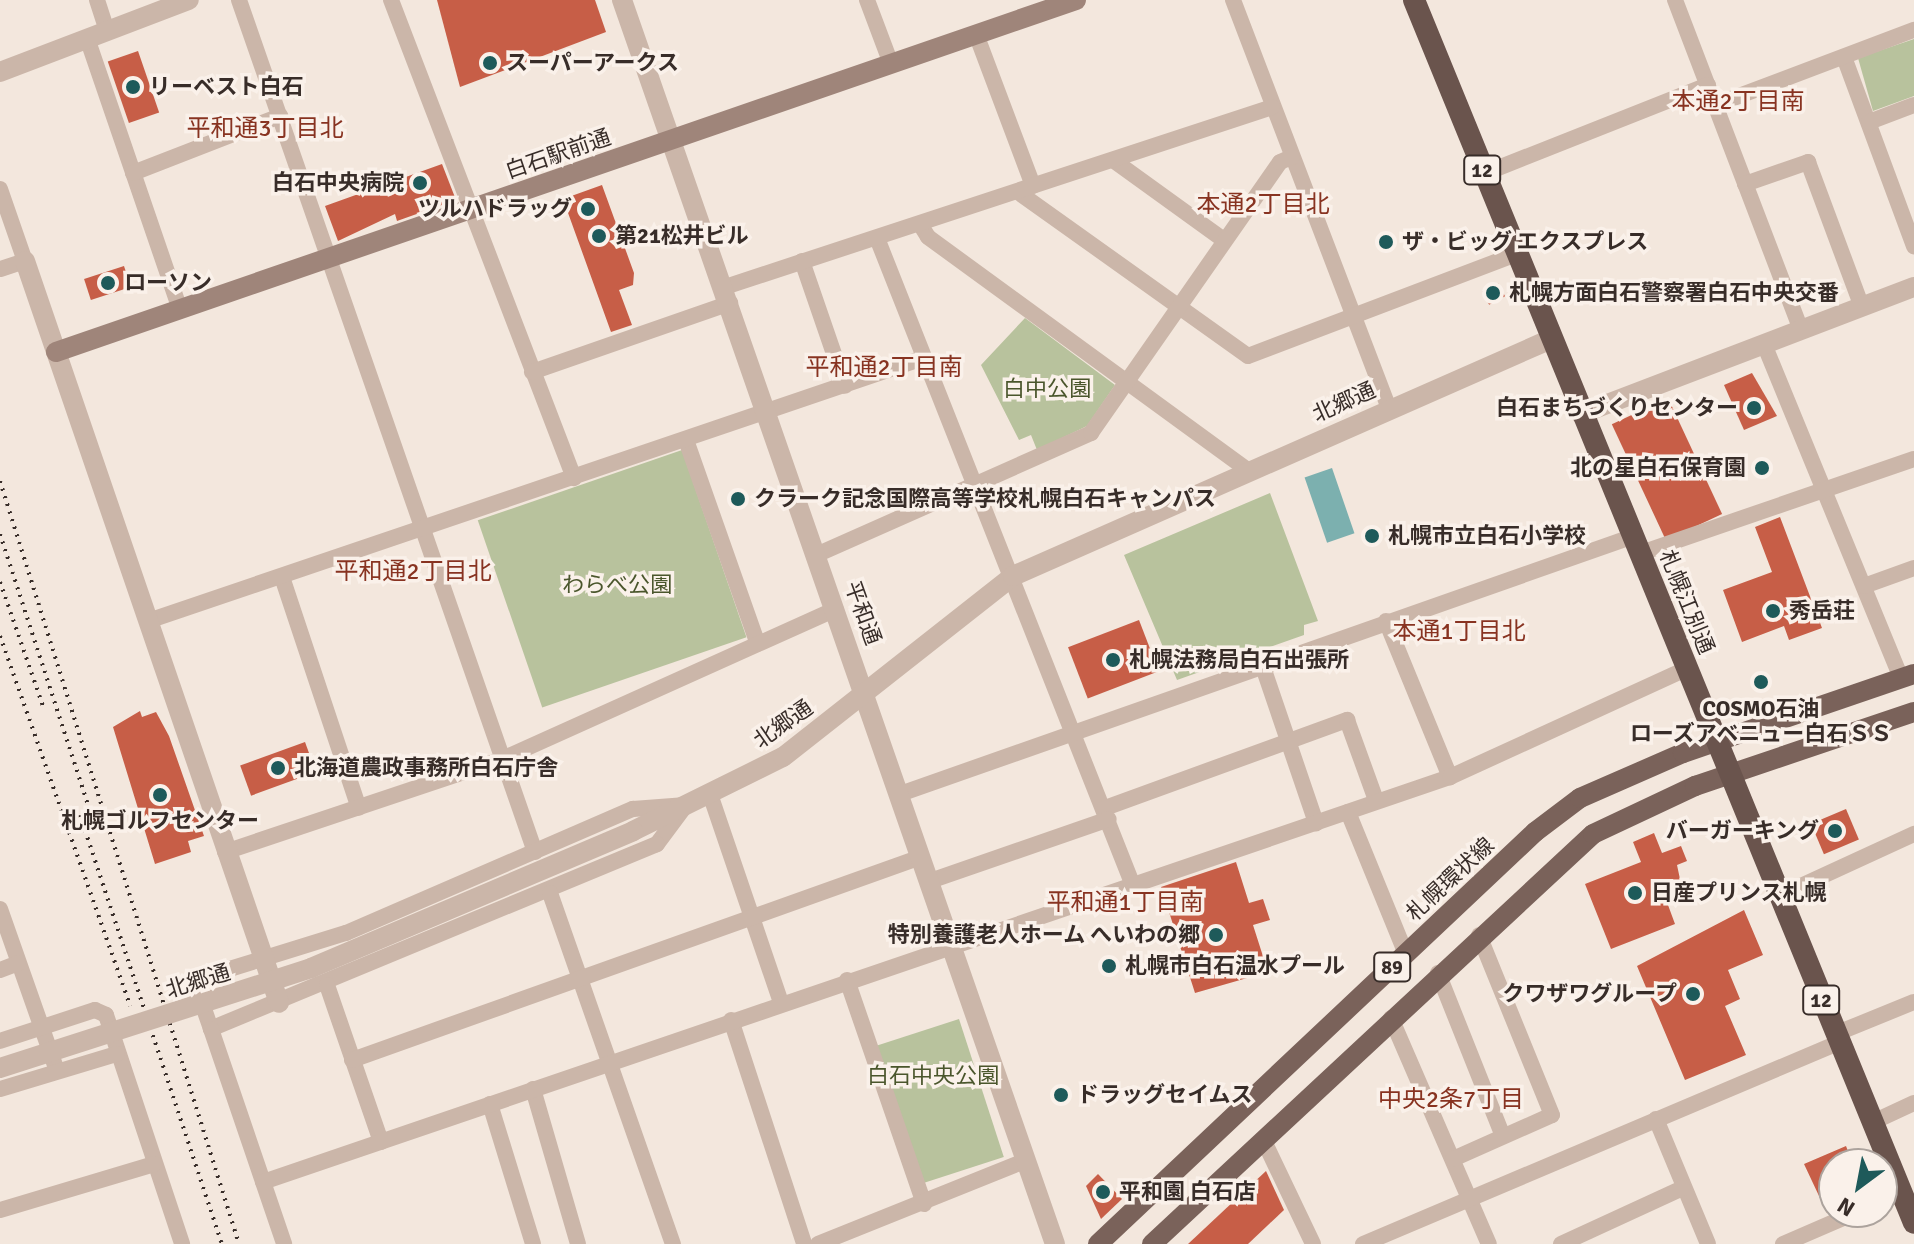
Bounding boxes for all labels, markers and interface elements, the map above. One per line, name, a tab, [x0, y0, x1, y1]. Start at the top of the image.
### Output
place label: スーパーアークス	[506, 50, 681, 76]
marker: スーパーアークス	[481, 54, 499, 72]
place label: リーベスト白石	[149, 74, 303, 100]
marker: リーベスト白石	[124, 78, 142, 96]
district label: 本通2丁目南	[1672, 88, 1804, 116]
district label: 平和通3丁目北	[187, 115, 343, 143]
street label: 白石駅前通	[502, 124, 614, 184]
road number: 12	[1462, 154, 1502, 186]
place label: 白石中央病院	[272, 170, 404, 196]
marker: 白石中央病院	[411, 174, 429, 192]
district label: 本通2丁目北	[1197, 191, 1329, 219]
place label: ツルハドラッグ	[418, 196, 572, 222]
marker: ツルハドラッグ	[579, 200, 597, 218]
place label: 第21松井ビル	[615, 223, 749, 249]
marker: 第21松井ビル	[590, 227, 608, 245]
place label: ザ・ビッグ エクスプレス	[1402, 229, 1649, 255]
marker: ザ・ビッグ エクスプレス	[1377, 233, 1395, 251]
place label: ローソン	[124, 270, 212, 296]
marker: ローソン	[99, 274, 117, 292]
place label: 札幌方面白石警察署白石中央交番	[1509, 280, 1839, 306]
marker: 札幌方面白石警察署白石中央交番	[1484, 284, 1502, 302]
district label: 平和通2丁目南	[806, 354, 962, 382]
park label: 白中公園	[1003, 376, 1091, 402]
street label: 北郷通	[1308, 377, 1380, 427]
place label: 白石まちづくりセンター	[1496, 395, 1738, 421]
marker: 白石まちづくりセンター	[1745, 399, 1763, 417]
place label: 北の星白石保育園	[1570, 455, 1746, 481]
marker: 北の星白石保育園	[1753, 459, 1771, 477]
place label: クラーク記念国際高等学校札幌白石キャンパス	[754, 486, 1216, 512]
marker: クラーク記念国際高等学校札幌白石キャンパス	[729, 490, 747, 508]
place label: 札幌市立白石小学校	[1388, 523, 1586, 549]
marker: 札幌市立白石小学校	[1363, 527, 1381, 545]
street label: 札幌江別通	[1654, 546, 1720, 658]
district label: 平和通2丁目北	[335, 558, 491, 586]
park label: わらべ公園	[562, 572, 672, 598]
street label: 平和通	[839, 577, 887, 649]
place label: 秀岳荘	[1789, 598, 1855, 624]
marker: 秀岳荘	[1764, 602, 1782, 620]
district label: 本通1丁目北	[1393, 618, 1525, 646]
place label: 札幌法務局白石出張所	[1129, 647, 1349, 673]
marker: 札幌法務局白石出張所	[1104, 651, 1122, 669]
marker: COSMO石油 ローズアベニュー白石ＳＳ	[1752, 673, 1770, 691]
street label: 北郷通	[748, 694, 818, 754]
place label: COSMO石油 ローズアベニュー白石ＳＳ	[1629, 695, 1893, 746]
place label: 北海道農政事務所白石庁舎	[294, 755, 558, 781]
marker: 北海道農政事務所白石庁舎	[269, 759, 287, 777]
marker: 札幌ゴルフセンター	[151, 786, 169, 804]
place label: 札幌ゴルフセンター	[61, 808, 259, 834]
place label: バーガーキング	[1665, 818, 1819, 844]
marker: バーガーキング	[1826, 822, 1844, 840]
street label: 札幌環状線	[1401, 832, 1499, 926]
place label: 日産プリンス札幌	[1651, 880, 1827, 906]
marker: 日産プリンス札幌	[1626, 884, 1644, 902]
district label: 平和通1丁目南	[1047, 889, 1203, 917]
place label: 特別養護老人ホーム へいわの郷	[887, 922, 1200, 948]
marker: 特別養護老人ホーム へいわの郷	[1207, 926, 1225, 944]
road number: 89	[1372, 951, 1412, 983]
place label: 札幌市白石温水プール	[1125, 953, 1345, 979]
marker: 札幌市白石温水プール	[1100, 957, 1118, 975]
street label: 北郷通	[163, 959, 233, 1003]
place label: クワザワグループ	[1501, 981, 1677, 1007]
road number: 12	[1801, 984, 1841, 1016]
marker: クワザワグループ	[1684, 985, 1702, 1003]
park label: 白石中央公園	[867, 1063, 999, 1089]
place label: ドラッグセイムス	[1077, 1082, 1253, 1108]
marker: ドラッグセイムス	[1052, 1086, 1070, 1104]
district label: 中央2条7丁目	[1378, 1086, 1524, 1114]
north arrow	[1818, 1148, 1898, 1228]
place label: 平和園 白石店	[1119, 1179, 1256, 1205]
marker: 平和園 白石店	[1094, 1183, 1112, 1201]
text: N	[1832, 1192, 1860, 1223]

